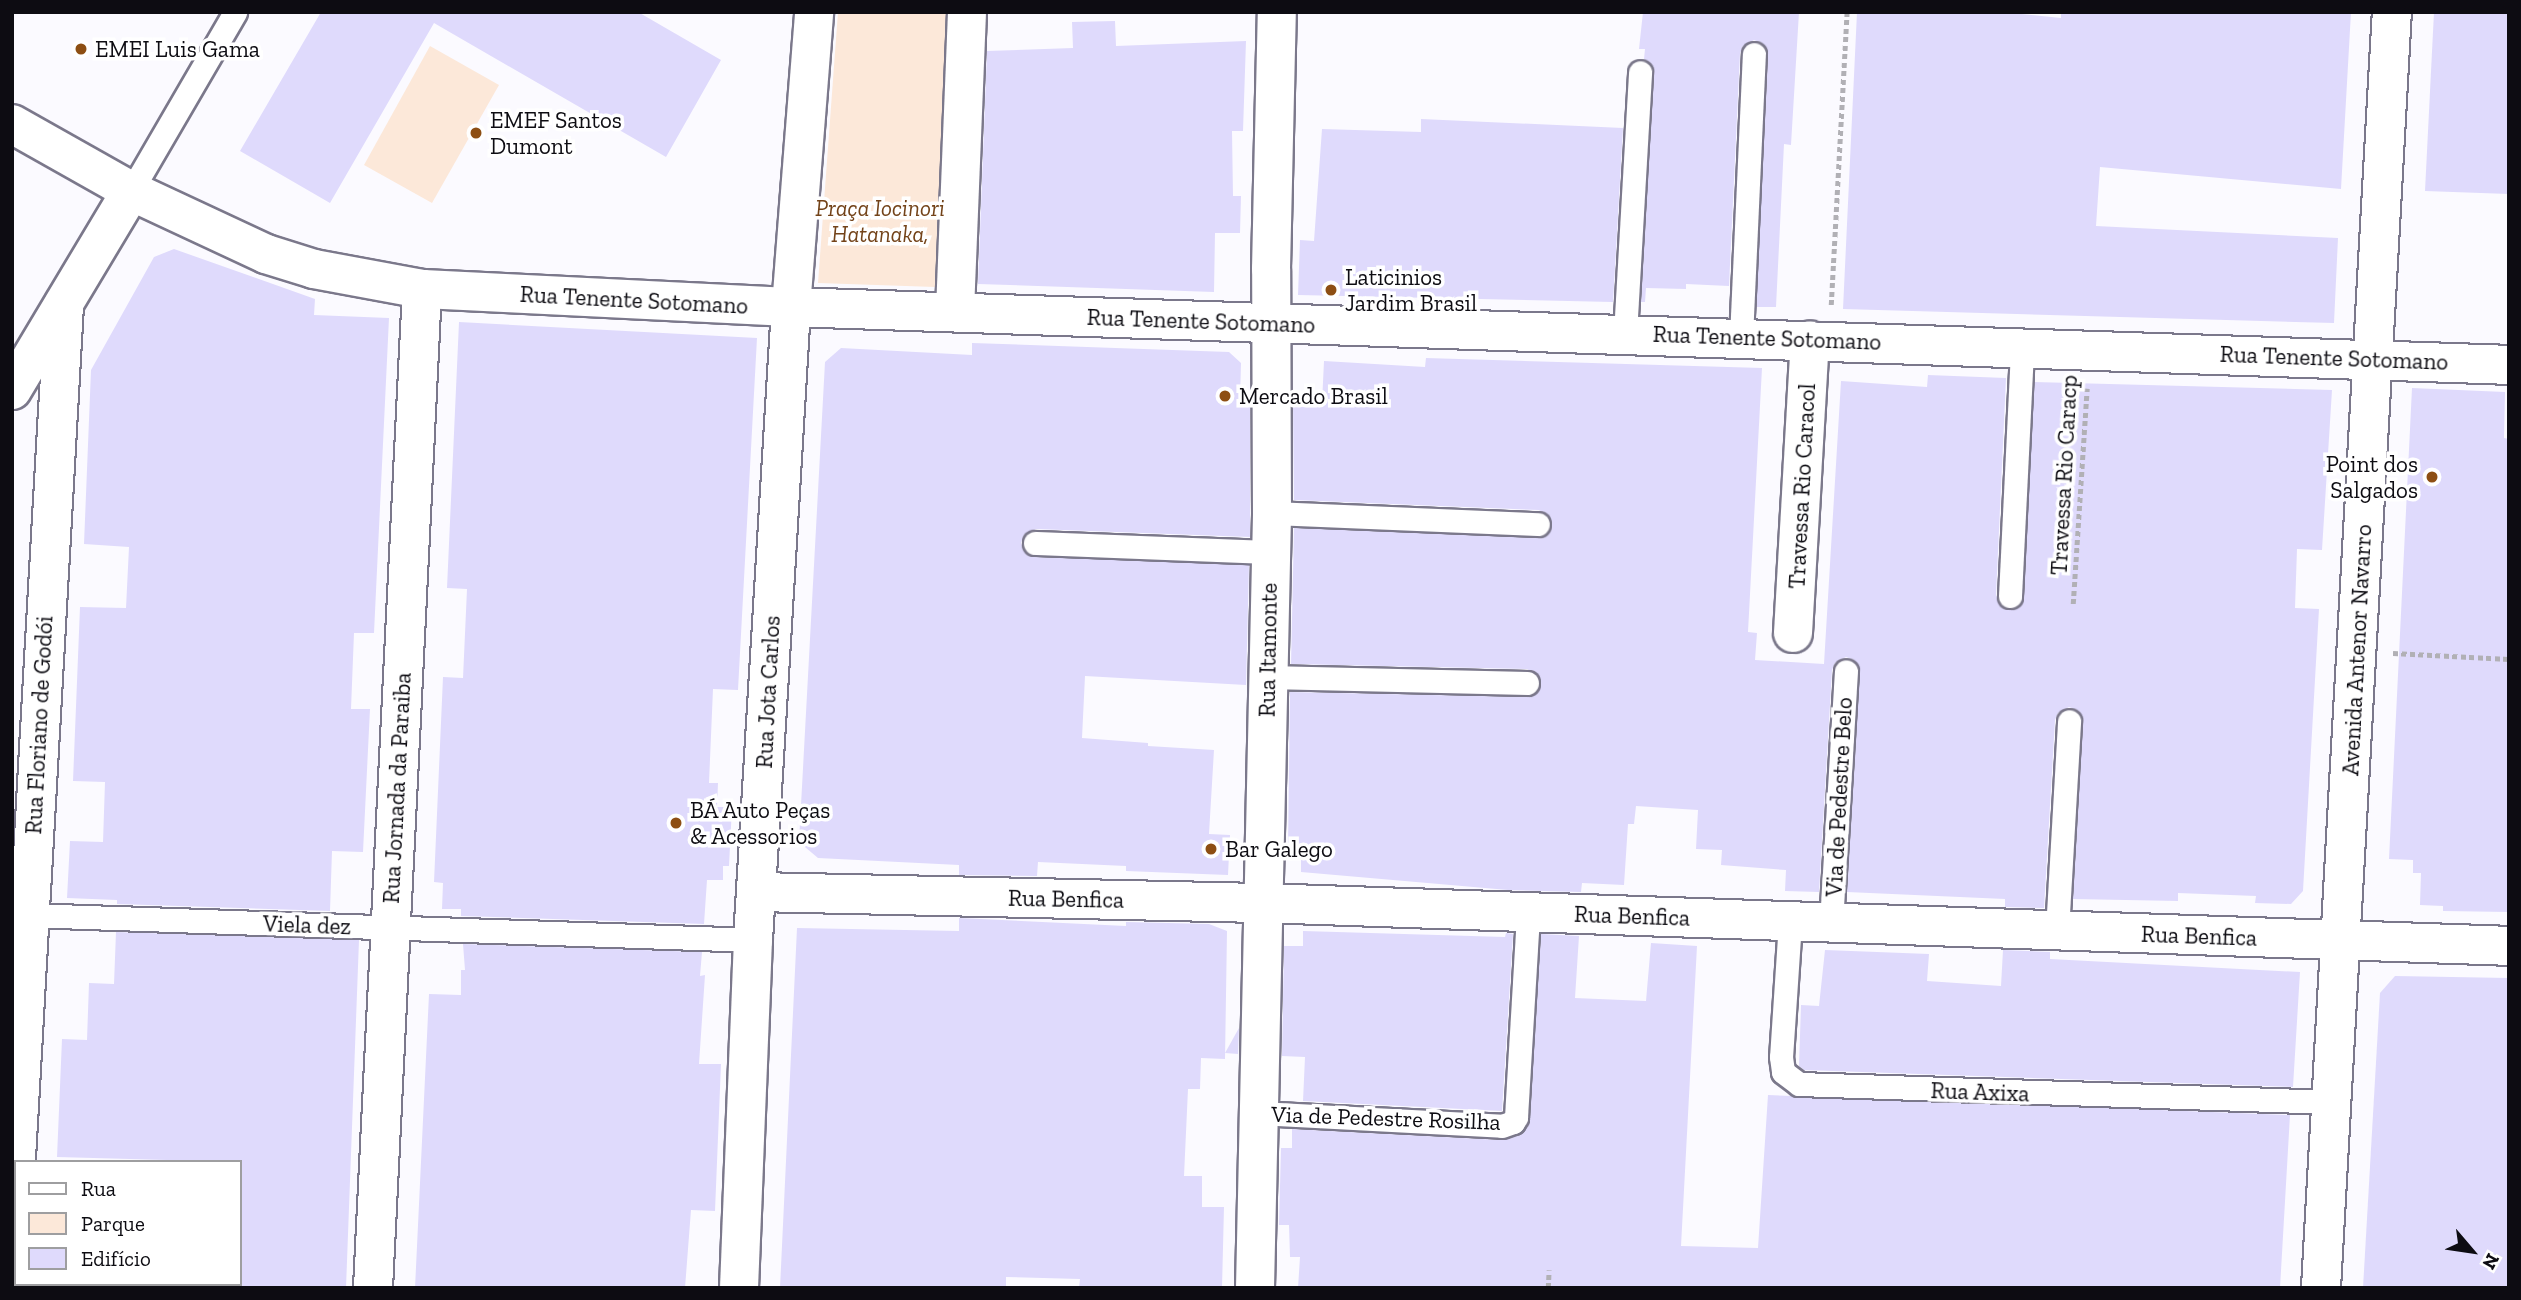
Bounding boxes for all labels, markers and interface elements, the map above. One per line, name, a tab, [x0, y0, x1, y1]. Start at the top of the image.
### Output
place label: EMEI Luis Gama	[95, 35, 260, 63]
marker: EMEI Luis Gama	[73, 41, 89, 57]
place label: EMEF Santos Dumont	[490, 106, 622, 160]
marker: EMEF Santos Dumont	[468, 125, 484, 141]
park label: Praça Iocinori Hatanaka,	[815, 194, 945, 248]
place label: Laticinios Jardim Brasil	[1345, 263, 1477, 317]
street label: Rua Tenente Sotomano	[519, 280, 749, 320]
marker: Laticinios Jardim Brasil	[1323, 282, 1339, 298]
street label: Rua Tenente Sotomano	[1086, 303, 1316, 339]
street label: Rua Tenente Sotomano	[1652, 320, 1882, 356]
street label: Rua Tenente Sotomano	[2219, 340, 2449, 376]
street label: Travessa Rio Caracp	[2045, 374, 2083, 576]
place label: Mercado Brasil	[1239, 382, 1388, 410]
street label: Travessa Rio Caracol	[1783, 383, 1821, 589]
marker: Mercado Brasil	[1217, 388, 1233, 404]
place label: Point dos Salgados	[2326, 450, 2418, 504]
marker: Point dos Salgados	[2424, 469, 2440, 485]
street label: Avenida Antenor Navarro	[2337, 523, 2377, 777]
street label: Rua Itamonte	[1253, 583, 1283, 717]
street label: Rua Floriano de Godói	[19, 615, 59, 835]
street label: Rua Jota Carlos	[750, 615, 786, 769]
street label: Rua Jornada da Paraiba	[377, 672, 417, 904]
street label: Via de Pedestre Belo	[1820, 697, 1858, 897]
place label: BÁ Auto Peças & Acessorios	[690, 796, 832, 850]
marker: BÁ Auto Peças & Acessorios	[668, 815, 684, 831]
place label: Bar Galego	[1225, 835, 1333, 863]
marker: Bar Galego	[1203, 841, 1219, 857]
street label: Rua Benfica	[1008, 884, 1124, 914]
street label: Rua Benfica	[1573, 900, 1691, 932]
street label: Viela dez	[262, 910, 352, 940]
street label: Rua Benfica	[2140, 920, 2258, 952]
street label: Rua Axixa	[1930, 1076, 2030, 1108]
street label: Via de Pedestre Rosilha	[1271, 1100, 1501, 1136]
legend	[14, 1160, 242, 1286]
text: Rua	[81, 1176, 116, 1201]
text: Parque	[81, 1211, 145, 1236]
north arrow	[2437, 1216, 2507, 1286]
text: Edifício	[81, 1246, 151, 1271]
text: N	[2477, 1250, 2504, 1273]

